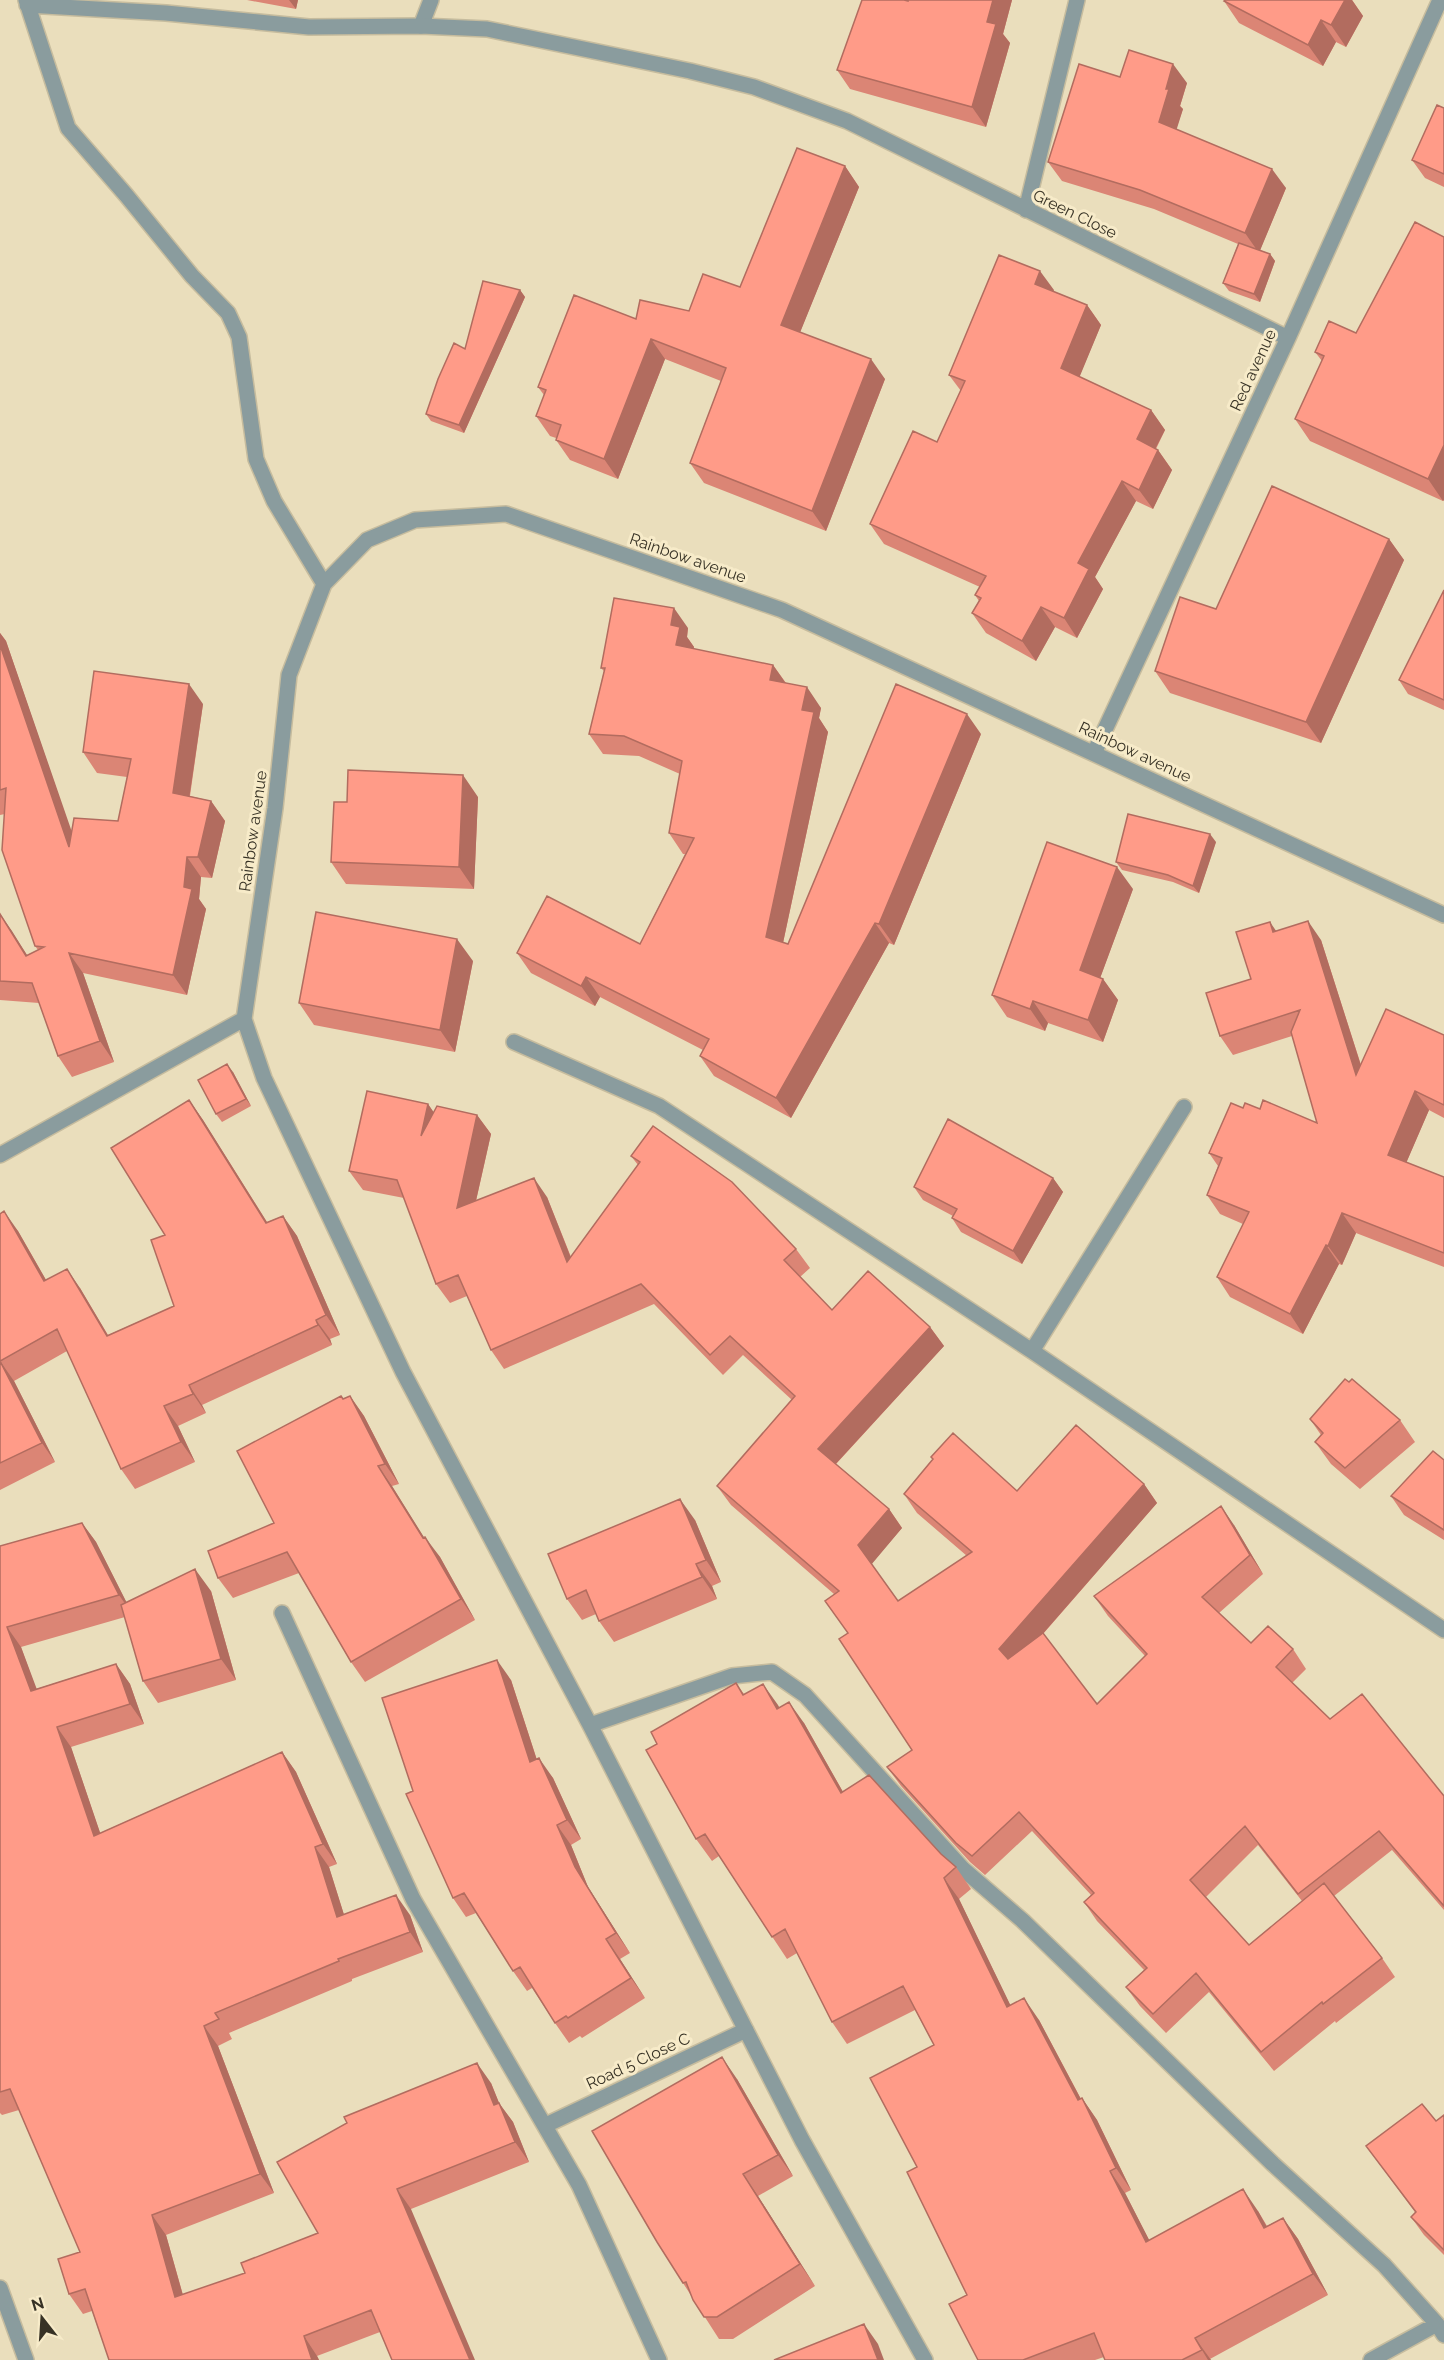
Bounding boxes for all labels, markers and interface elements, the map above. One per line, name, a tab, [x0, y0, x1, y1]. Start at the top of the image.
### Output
street label: Green Close	[1030, 186, 1120, 242]
street label: Red avenue	[1226, 326, 1280, 414]
street label: Rainbow avenue	[627, 529, 749, 587]
street label: Rainbow avenue	[1076, 718, 1194, 786]
street label: Rainbow avenue	[235, 769, 271, 893]
street label: Road 5 Close C	[583, 2029, 693, 2093]
north arrow	[12, 2288, 72, 2348]
text: N	[29, 2293, 46, 2315]

